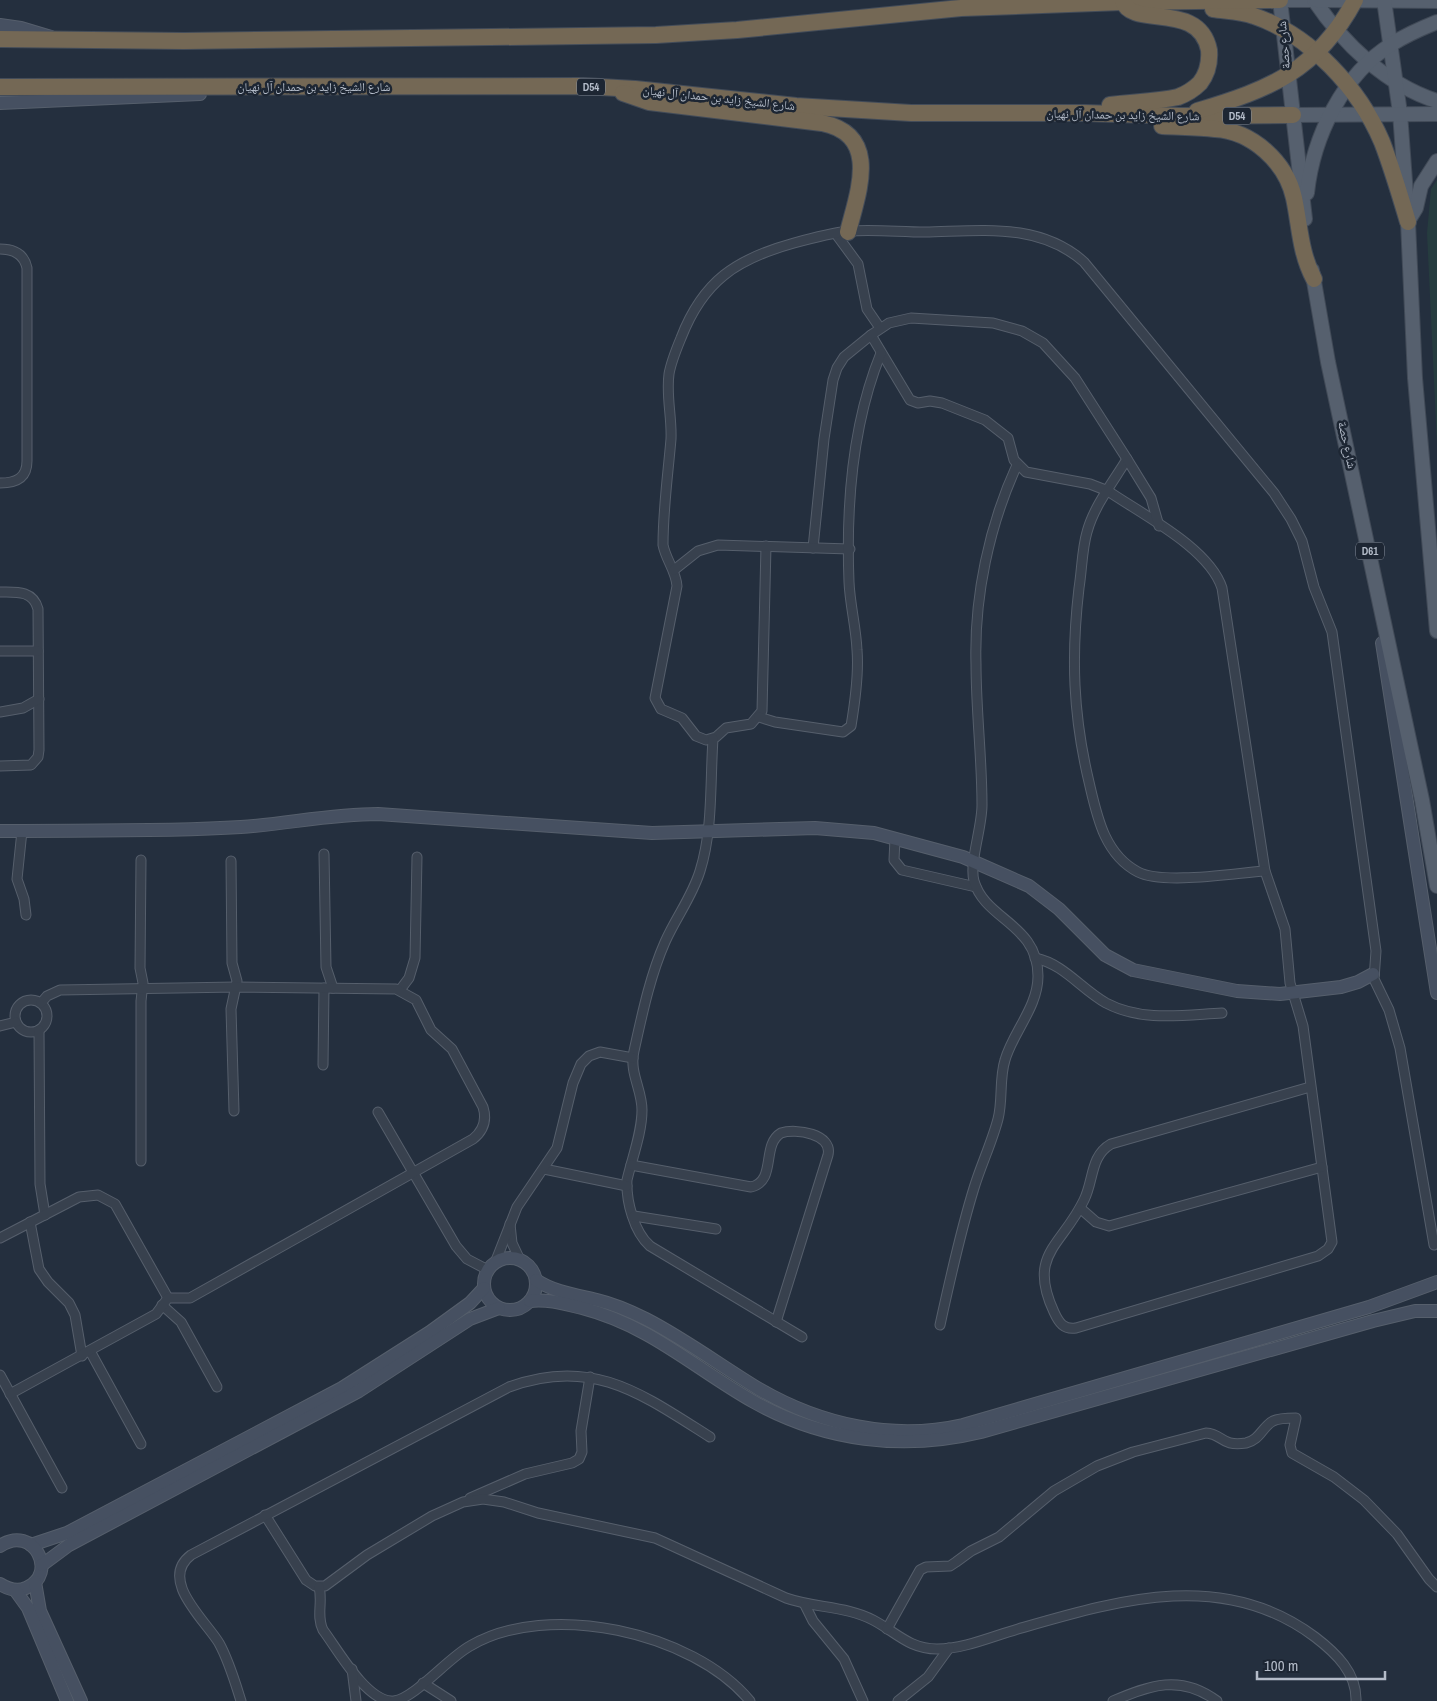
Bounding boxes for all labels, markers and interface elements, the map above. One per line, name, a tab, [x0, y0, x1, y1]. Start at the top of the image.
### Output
street label: شارع حصة	[1274, 20, 1294, 70]
road number: D54	[577, 78, 605, 95]
street label: شارع الشيخ زايد بن حمدان آل نهيان	[238, 79, 391, 95]
street label: شارع الشيخ زايد بن حمدان آل نهيان	[642, 82, 796, 114]
street label: شارع الشيخ زايد بن حمدان آل نهيان	[1046, 106, 1200, 124]
road number: D54	[1223, 108, 1251, 124]
street label: شارع حصة	[1334, 420, 1360, 470]
road number: D61	[1356, 542, 1384, 560]
scale bar	[1257, 1648, 1384, 1680]
text: 100 m	[1264, 1655, 1298, 1676]

